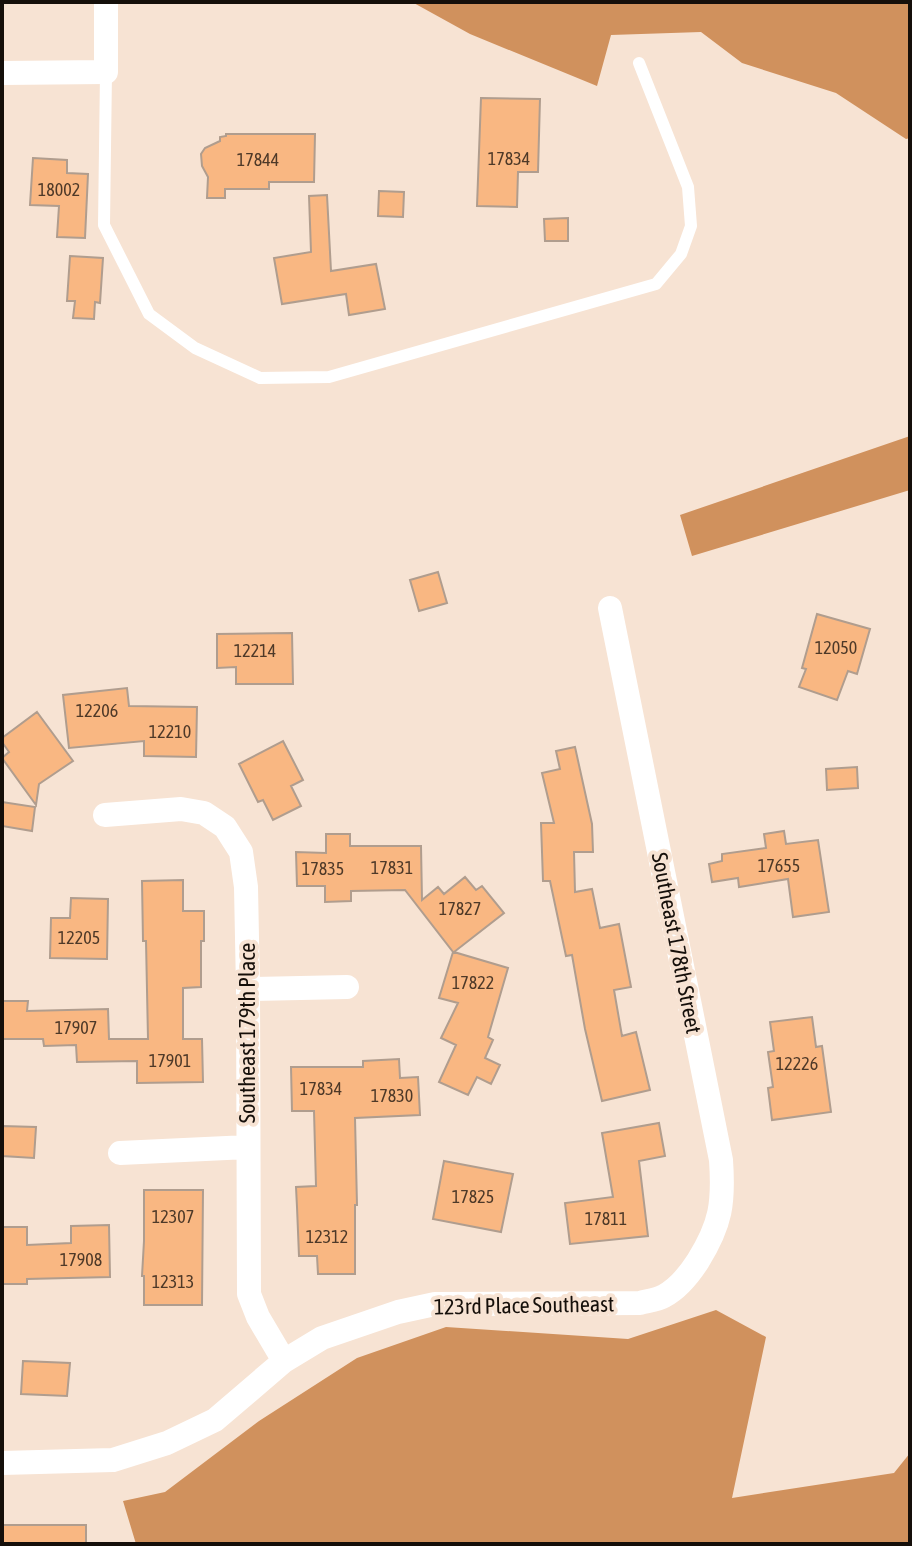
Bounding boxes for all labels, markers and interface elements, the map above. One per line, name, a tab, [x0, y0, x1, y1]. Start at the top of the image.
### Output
house number: 17834	[488, 148, 530, 169]
house number: 17844	[237, 149, 279, 170]
house number: 18002	[38, 179, 80, 200]
house number: 12050	[815, 637, 857, 658]
house number: 12214	[234, 640, 276, 661]
house number: 12206	[76, 700, 118, 721]
house number: 12210	[149, 721, 191, 742]
street label: Southeast 178th Street	[647, 850, 707, 1036]
house number: 17655	[758, 855, 800, 876]
house number: 17831	[371, 857, 413, 878]
house number: 17835	[302, 858, 344, 879]
house number: 17827	[439, 898, 481, 919]
house number: 12205	[58, 927, 100, 948]
street label: Southeast 179th Place	[234, 943, 260, 1123]
house number: 17822	[452, 972, 494, 993]
house number: 17907	[55, 1017, 97, 1038]
house number: 17901	[149, 1050, 191, 1071]
house number: 12226	[776, 1053, 818, 1074]
house number: 17834	[300, 1078, 342, 1099]
house number: 17830	[371, 1085, 413, 1106]
house number: 17825	[452, 1186, 494, 1207]
house number: 12307	[152, 1206, 194, 1227]
house number: 17811	[585, 1208, 627, 1229]
house number: 12312	[306, 1226, 348, 1247]
house number: 17908	[60, 1249, 102, 1270]
house number: 12313	[152, 1271, 194, 1292]
street label: 123rd Place Southeast	[434, 1290, 614, 1320]

